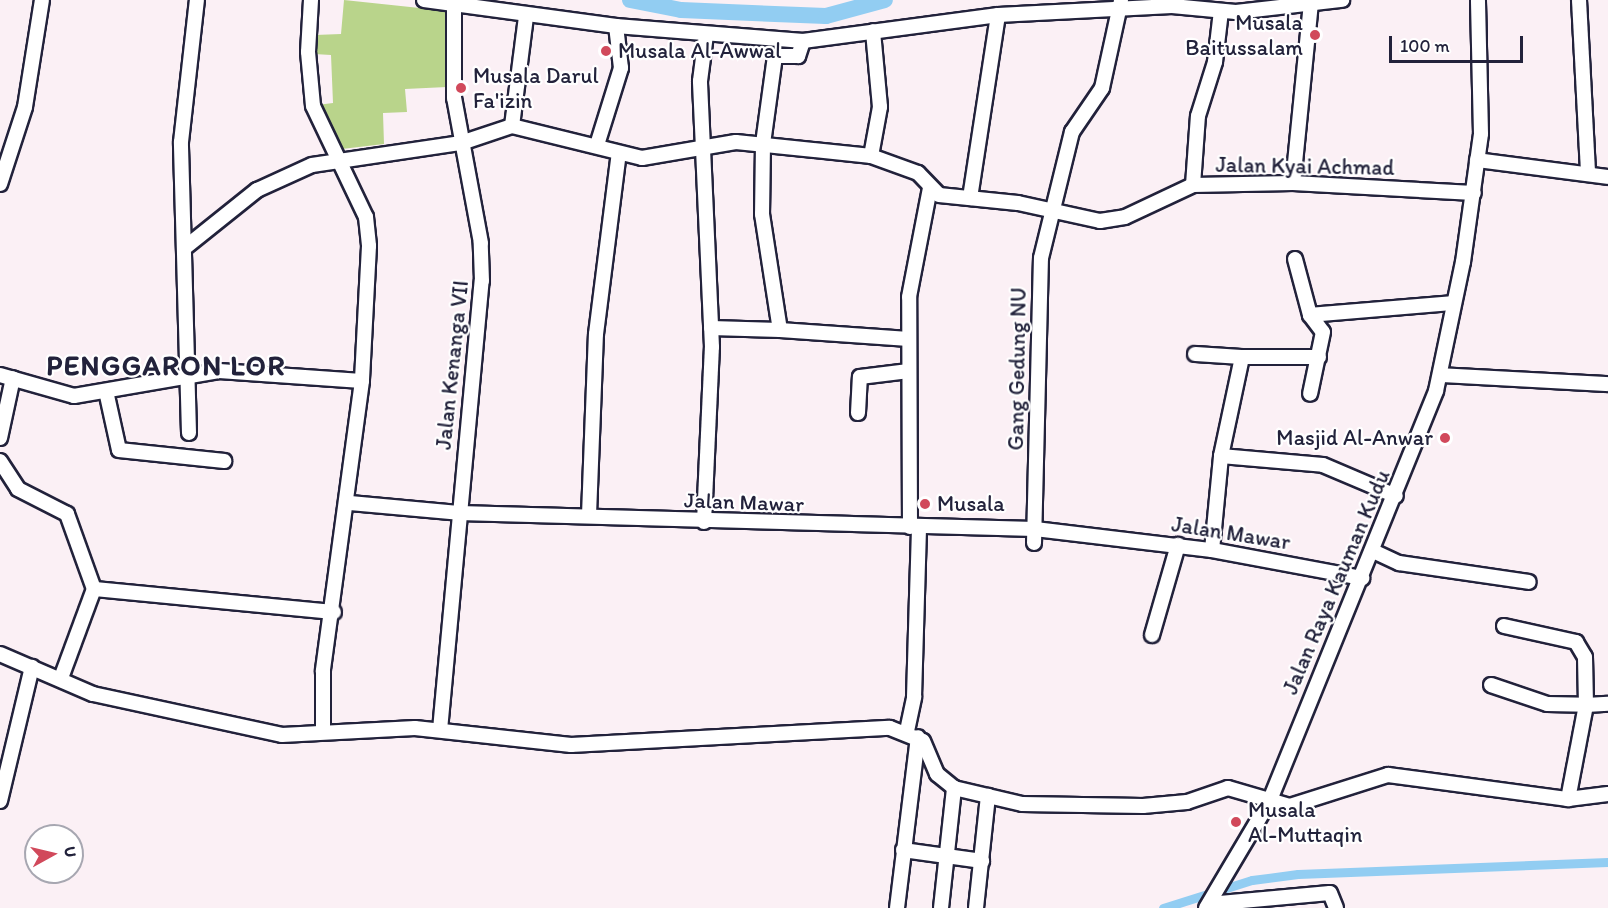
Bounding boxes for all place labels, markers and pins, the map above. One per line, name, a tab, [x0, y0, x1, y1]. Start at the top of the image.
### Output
place label: Musala Baitussalam	[1185, 9, 1303, 60]
marker: Musala Baitussalam	[1308, 28, 1322, 42]
place label: Musala Al-Awwal	[618, 38, 782, 64]
marker: Musala Al-Awwal	[599, 44, 613, 58]
place label: Musala Darul Fa'izin	[473, 62, 599, 113]
marker: Musala Darul Fa'izin	[454, 81, 468, 95]
place label: Masjid Al-Anwar	[1276, 425, 1433, 451]
marker: Masjid Al-Anwar	[1438, 431, 1452, 445]
place label: Musala	[937, 491, 1005, 517]
marker: Musala	[918, 497, 932, 511]
place label: Musala Al-Muttaqin	[1248, 796, 1362, 848]
marker: Musala Al-Muttaqin	[1229, 815, 1243, 829]

